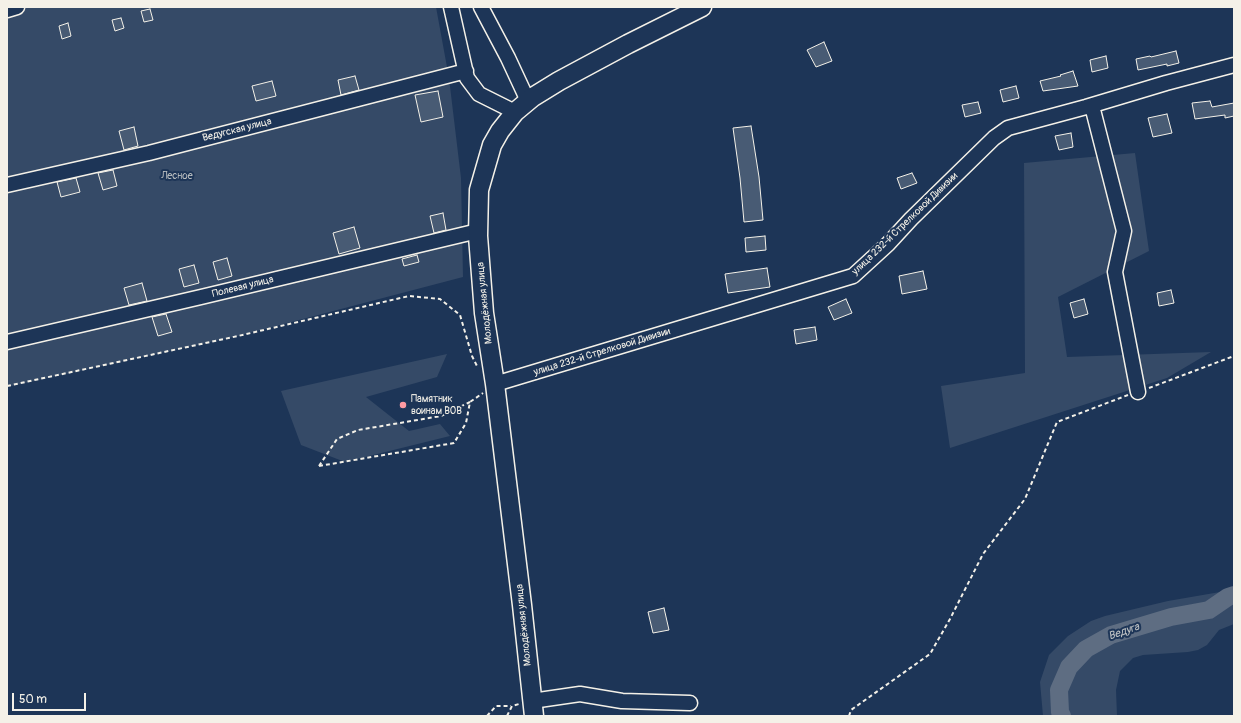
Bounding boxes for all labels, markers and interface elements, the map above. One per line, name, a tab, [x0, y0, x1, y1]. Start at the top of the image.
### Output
street label: Ведугская улица	[201, 116, 273, 144]
park label: Лесное	[161, 170, 193, 182]
street label: улица 232-й Стрелковой Дивизии	[850, 170, 960, 278]
street label: Молодёжная улица	[475, 261, 495, 345]
street label: Полевая улица	[211, 274, 275, 300]
street label: улица 232-й Стрелковой Дивизии	[532, 325, 672, 379]
place label: Памятник воинам ВОВ	[411, 393, 462, 416]
marker: Памятник воинам ВОВ	[398, 400, 408, 410]
street label: Молодёжная улица	[514, 583, 534, 667]
water label: Ведуга	[1107, 621, 1141, 643]
scale bar	[14, 685, 88, 711]
text: 50 m	[19, 692, 47, 707]

